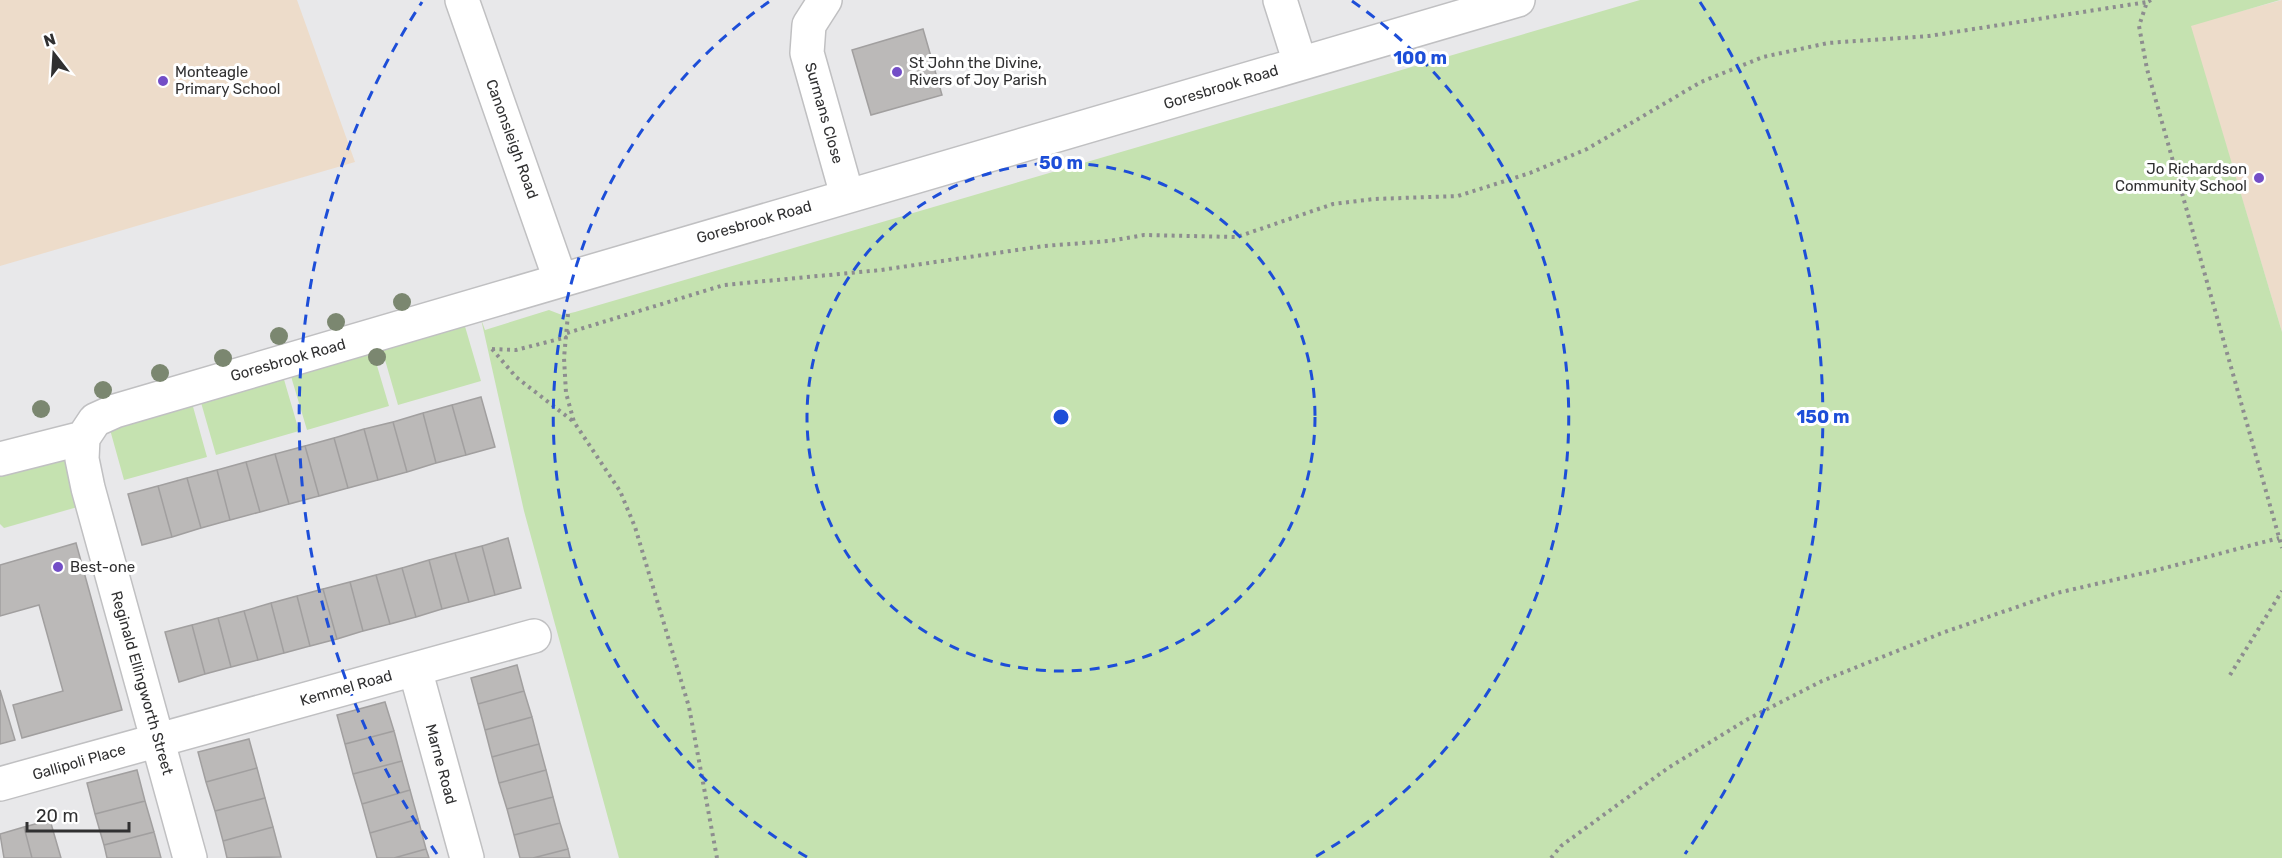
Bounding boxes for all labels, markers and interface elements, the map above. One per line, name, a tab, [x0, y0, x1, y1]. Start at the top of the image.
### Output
north arrow	[24, 24, 84, 84]
text: N	[41, 29, 58, 51]
text: 100 m	[1393, 47, 1447, 69]
place label: St John the Divine, Rivers of Joy Parish	[909, 54, 1047, 89]
street label: Surmans Close	[801, 60, 847, 166]
street label: Goresbrook Road	[1161, 61, 1281, 113]
place label: Monteagle Primary School	[175, 63, 280, 98]
marker: St John the Divine, Rivers of Joy Parish	[890, 65, 904, 79]
marker: Monteagle Primary School	[156, 74, 170, 88]
street label: Canonsleigh Road	[482, 77, 542, 201]
text: 50 m	[1039, 152, 1083, 174]
place label: Jo Richardson Community School	[2115, 160, 2247, 195]
marker: Jo Richardson Community School	[2252, 171, 2266, 185]
street label: Goresbrook Road	[694, 197, 814, 247]
street label: Goresbrook Road	[228, 335, 348, 385]
text: 150 m	[1796, 406, 1850, 428]
centre of rings	[1051, 407, 1071, 427]
place label: Best-one	[70, 558, 135, 576]
marker: Best-one	[51, 560, 65, 574]
street label: Reginald Ellingworth Street	[107, 589, 177, 777]
street label: Kemmel Road	[298, 666, 394, 710]
street label: Marne Road	[422, 722, 460, 806]
street label: Gallipoli Place	[30, 740, 128, 784]
scale bar	[27, 795, 129, 833]
text: 20 m	[36, 805, 78, 827]

